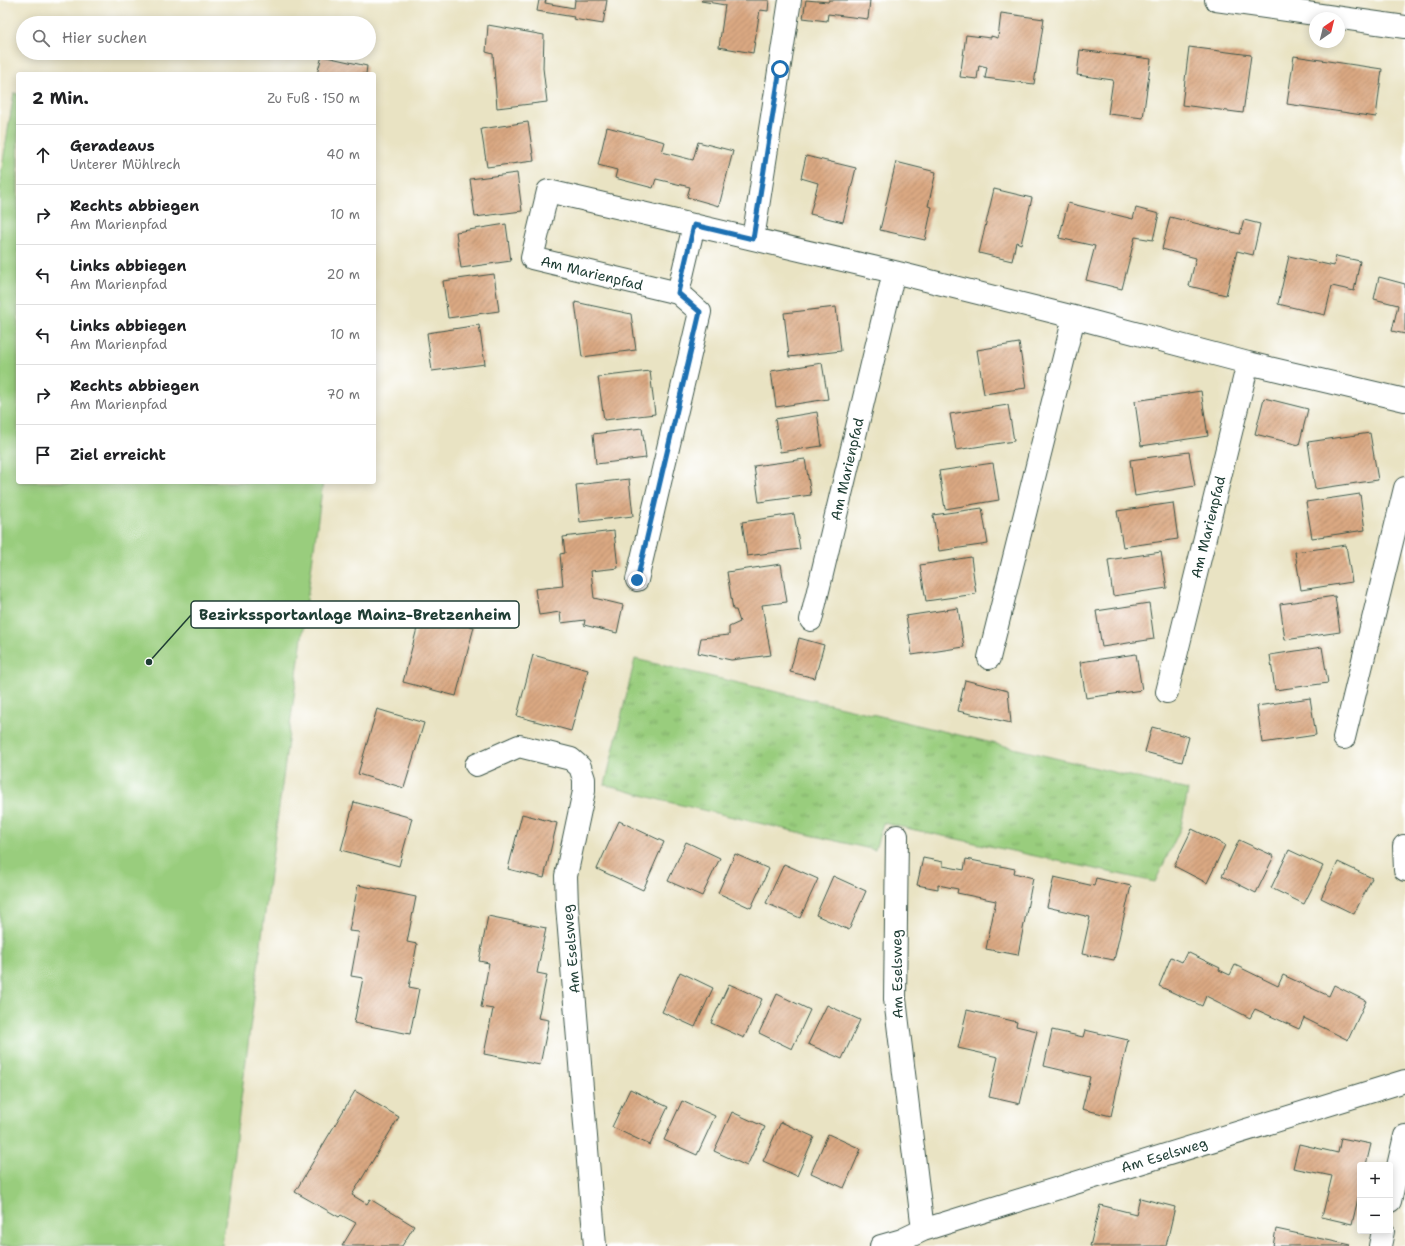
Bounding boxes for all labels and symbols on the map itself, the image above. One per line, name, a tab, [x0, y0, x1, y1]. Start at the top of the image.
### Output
north arrow	[1309, 12, 1345, 48]
route start	[771, 60, 789, 78]
street label: Am Marienpfad	[539, 252, 645, 294]
street label: Am Marienpfad	[826, 416, 868, 522]
street label: Am Marienpfad	[1187, 474, 1229, 580]
route end	[628, 571, 646, 589]
callout: Bezirkssportanlage Mainz-Bretzenheim	[191, 601, 519, 628]
text: Bezirkssportanlage Mainz-Bretzenheim	[199, 605, 511, 625]
street label: Am Eselsweg	[558, 904, 584, 994]
street label: Am Eselsweg	[887, 929, 907, 1019]
street label: Am Eselsweg	[1119, 1133, 1209, 1177]

